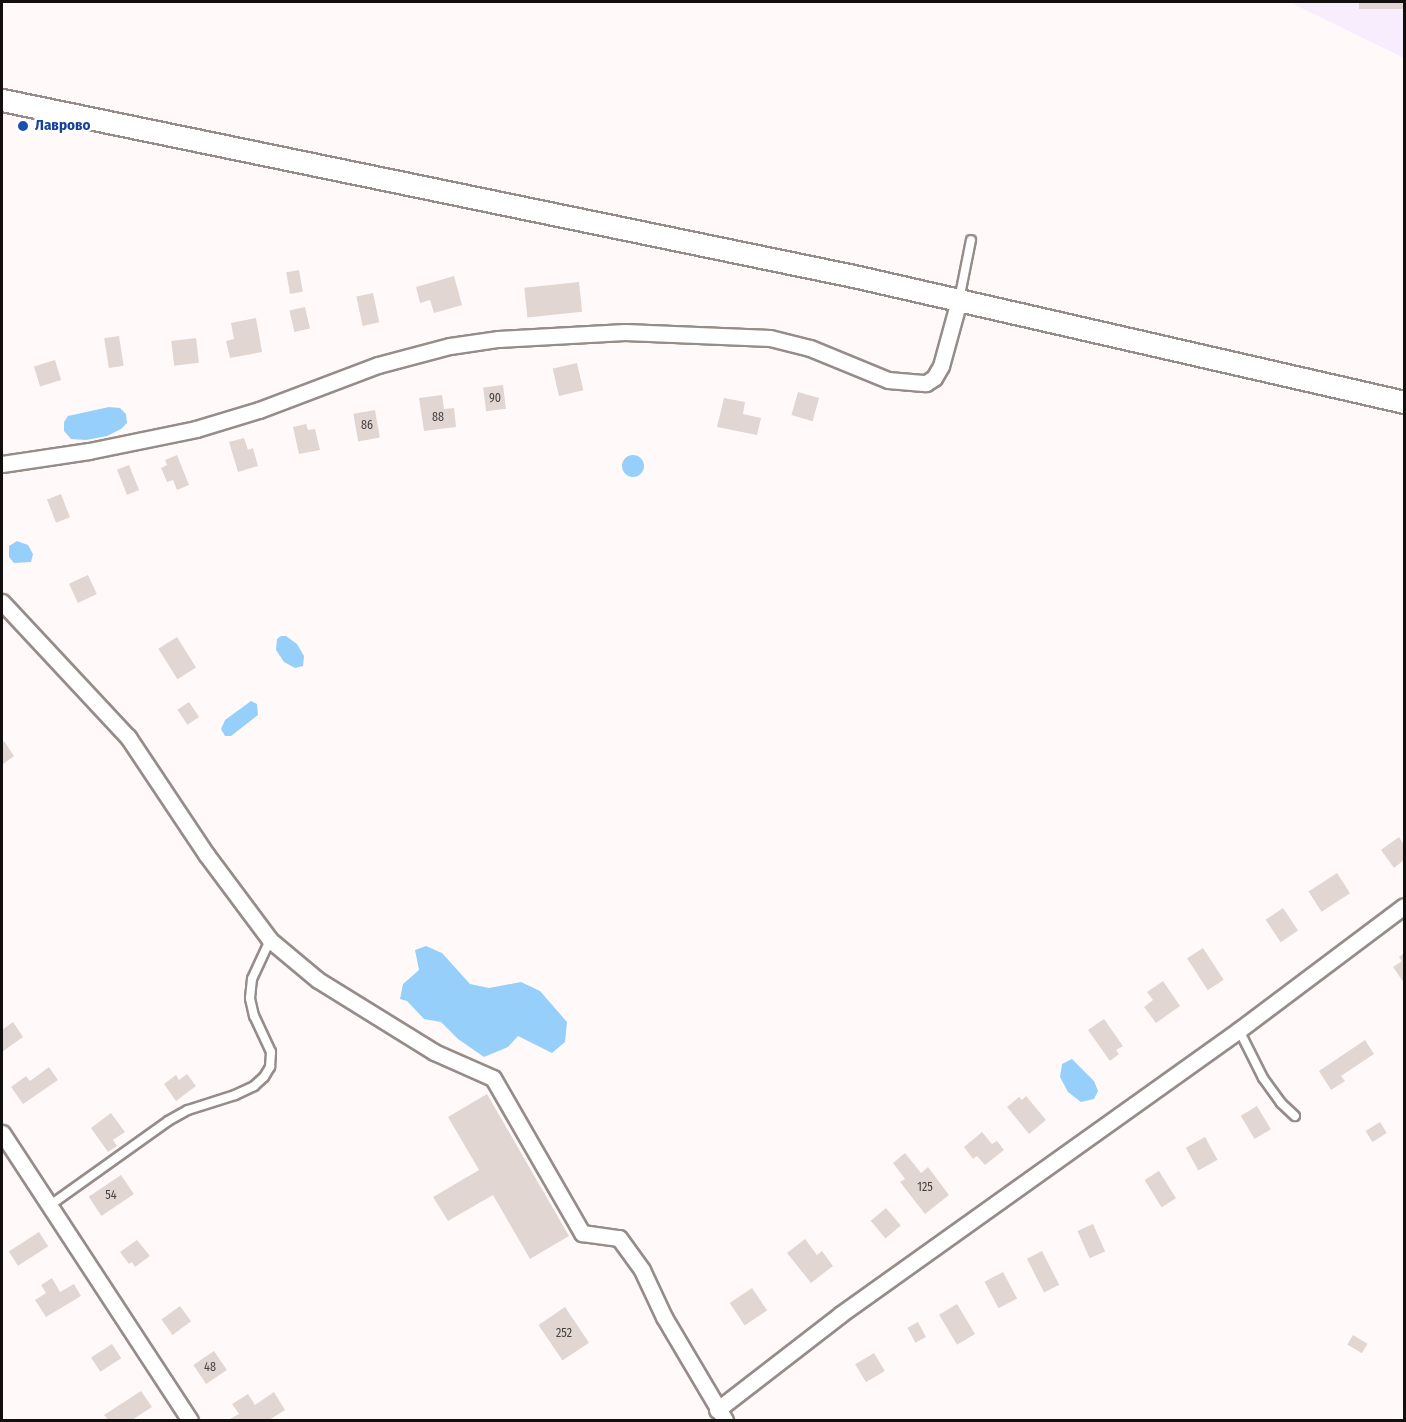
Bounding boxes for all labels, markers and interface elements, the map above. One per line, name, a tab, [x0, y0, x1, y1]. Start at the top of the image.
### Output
place label: Лаврово	[35, 117, 91, 135]
marker: Лаврово	[16, 119, 30, 133]
house number: 90	[489, 392, 501, 406]
house number: 88	[432, 411, 444, 425]
house number: 86	[361, 419, 373, 433]
house number: 125	[917, 1181, 933, 1195]
house number: 54	[105, 1189, 117, 1203]
house number: 252	[556, 1327, 572, 1341]
house number: 48	[204, 1361, 216, 1375]

